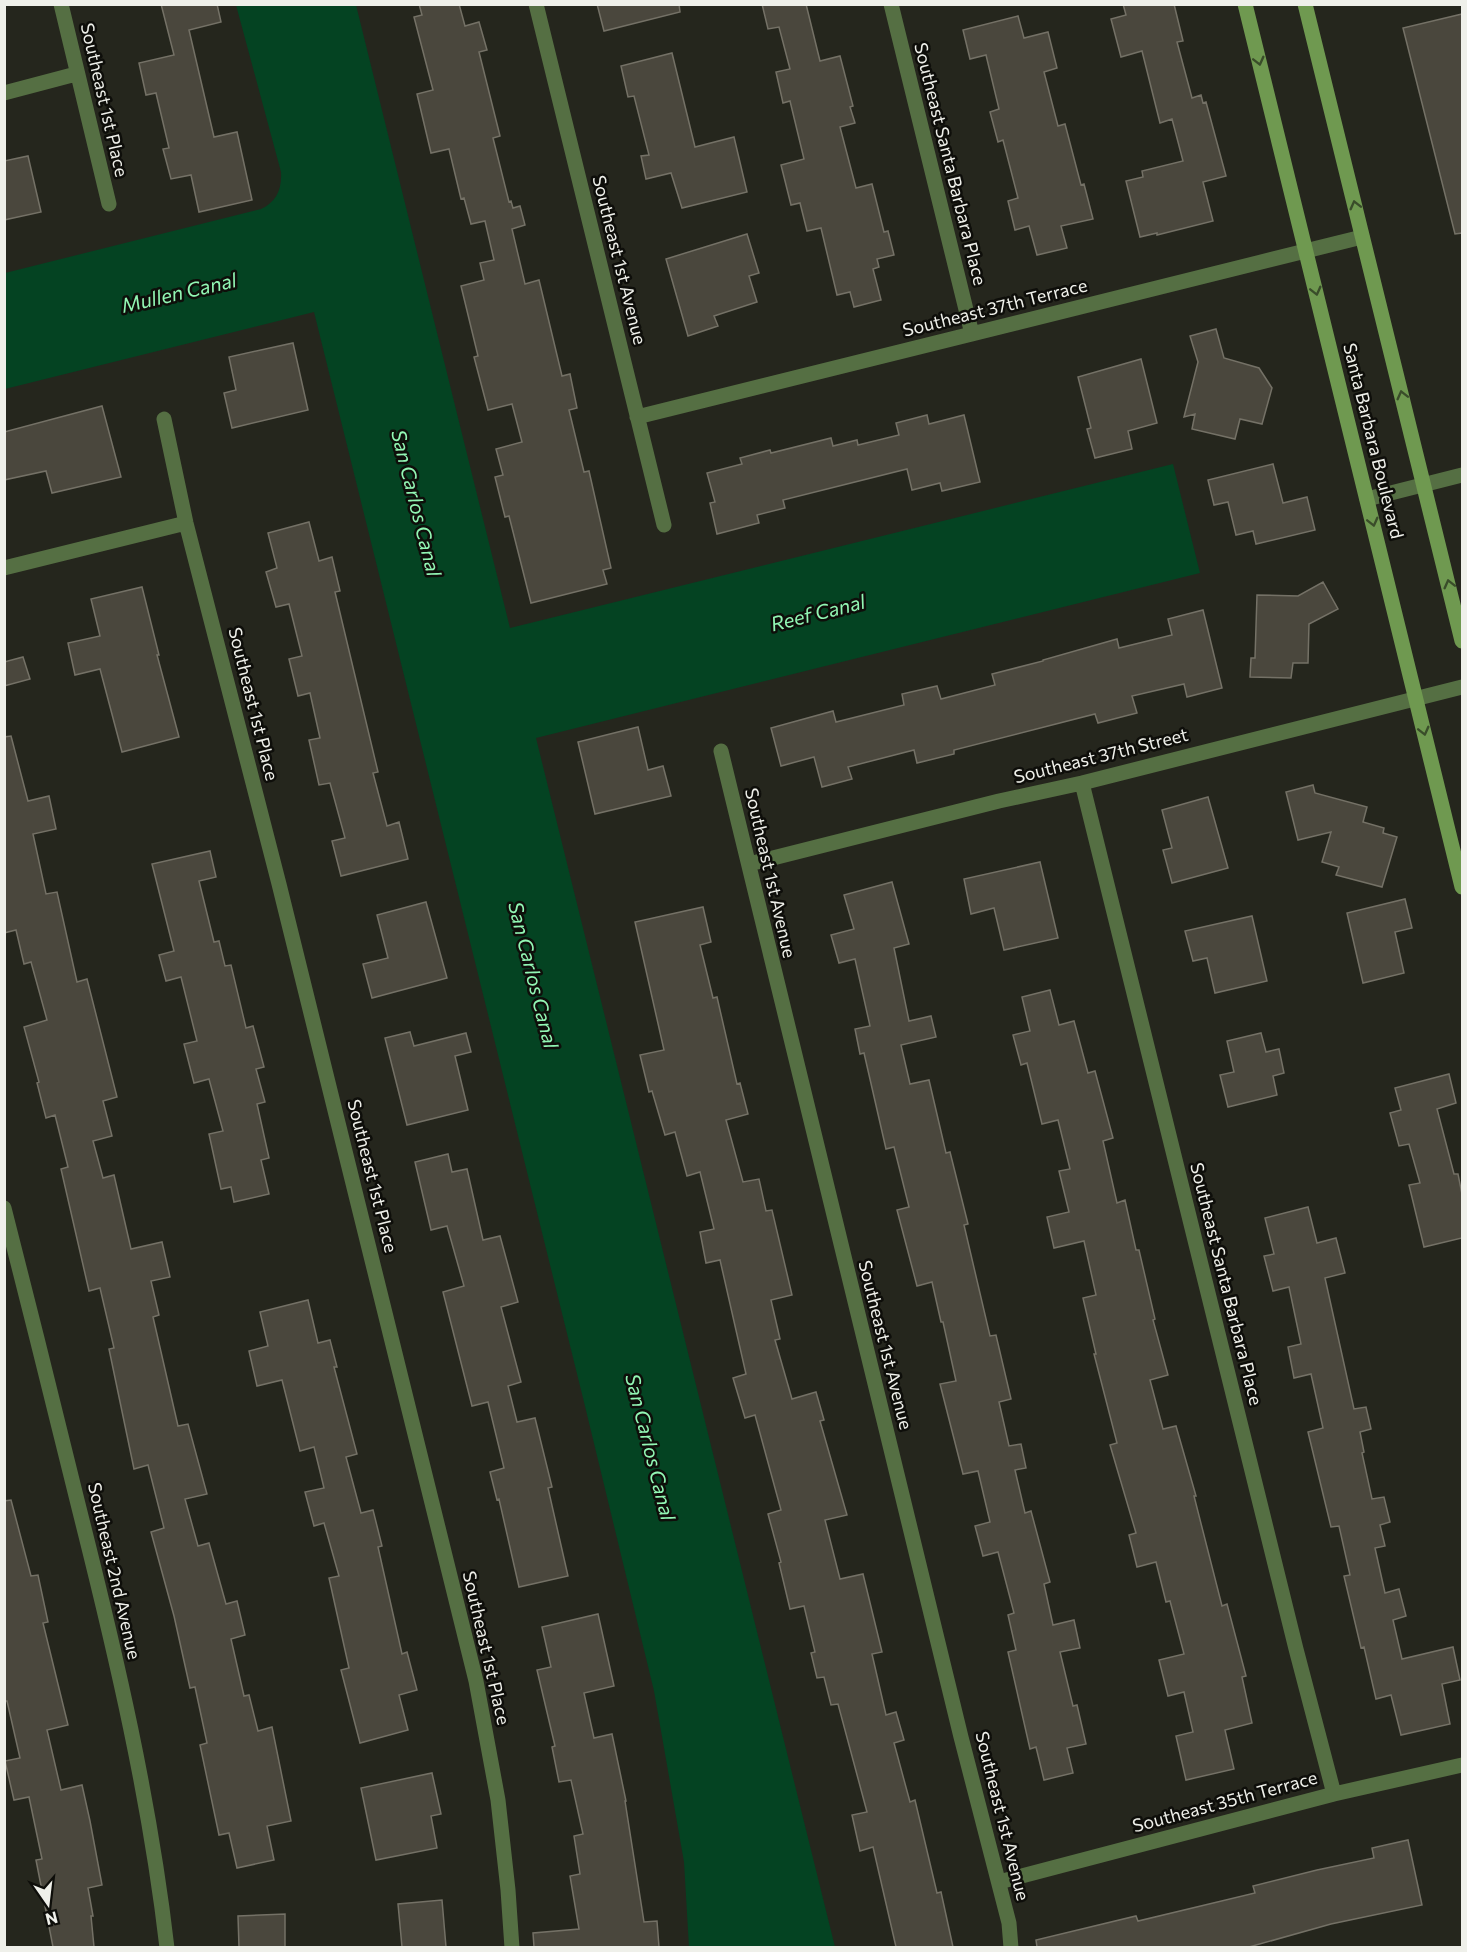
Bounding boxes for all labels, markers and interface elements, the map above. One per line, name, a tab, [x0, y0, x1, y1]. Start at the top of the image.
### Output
street label: Southeast 1st Place	[77, 21, 133, 179]
street label: Southeast Santa Barbara Place	[910, 40, 992, 287]
one-way arrow	[1252, 56, 1265, 66]
street label: Southeast 1st Avenue	[588, 173, 652, 347]
one-way arrow	[1349, 201, 1362, 211]
water label: Mullen Canal	[119, 267, 240, 317]
street label: Southeast 37th Terrace	[900, 273, 1089, 341]
one-way arrow	[1309, 286, 1322, 296]
street label: Santa Barbara Boulevard	[1339, 341, 1409, 541]
one-way arrow	[1396, 390, 1409, 400]
water label: San Carlos Canal	[387, 427, 447, 580]
one-way arrow	[1365, 516, 1378, 526]
one-way arrow	[1443, 579, 1456, 589]
water label: Reef Canal	[768, 588, 868, 635]
street label: Southeast 1st Place	[224, 625, 284, 783]
street label: Southeast 37th Street	[1011, 723, 1190, 787]
one-way arrow	[1417, 726, 1430, 736]
street label: Southeast 1st Avenue	[741, 786, 801, 960]
water label: San Carlos Canal	[504, 899, 564, 1052]
street label: Southeast 1st Place	[343, 1097, 403, 1255]
street label: Southeast Santa Barbara Place	[1186, 1160, 1268, 1407]
street label: Southeast 1st Avenue	[854, 1258, 918, 1432]
water label: San Carlos Canal	[621, 1371, 681, 1524]
street label: Southeast 2nd Avenue	[84, 1480, 146, 1661]
street label: Southeast 1st Place	[459, 1569, 515, 1727]
street label: Southeast 1st Avenue	[971, 1729, 1035, 1903]
street label: Southeast 35th Terrace	[1130, 1766, 1320, 1836]
north arrow	[18, 1874, 78, 1934]
text: N	[44, 1908, 60, 1930]

